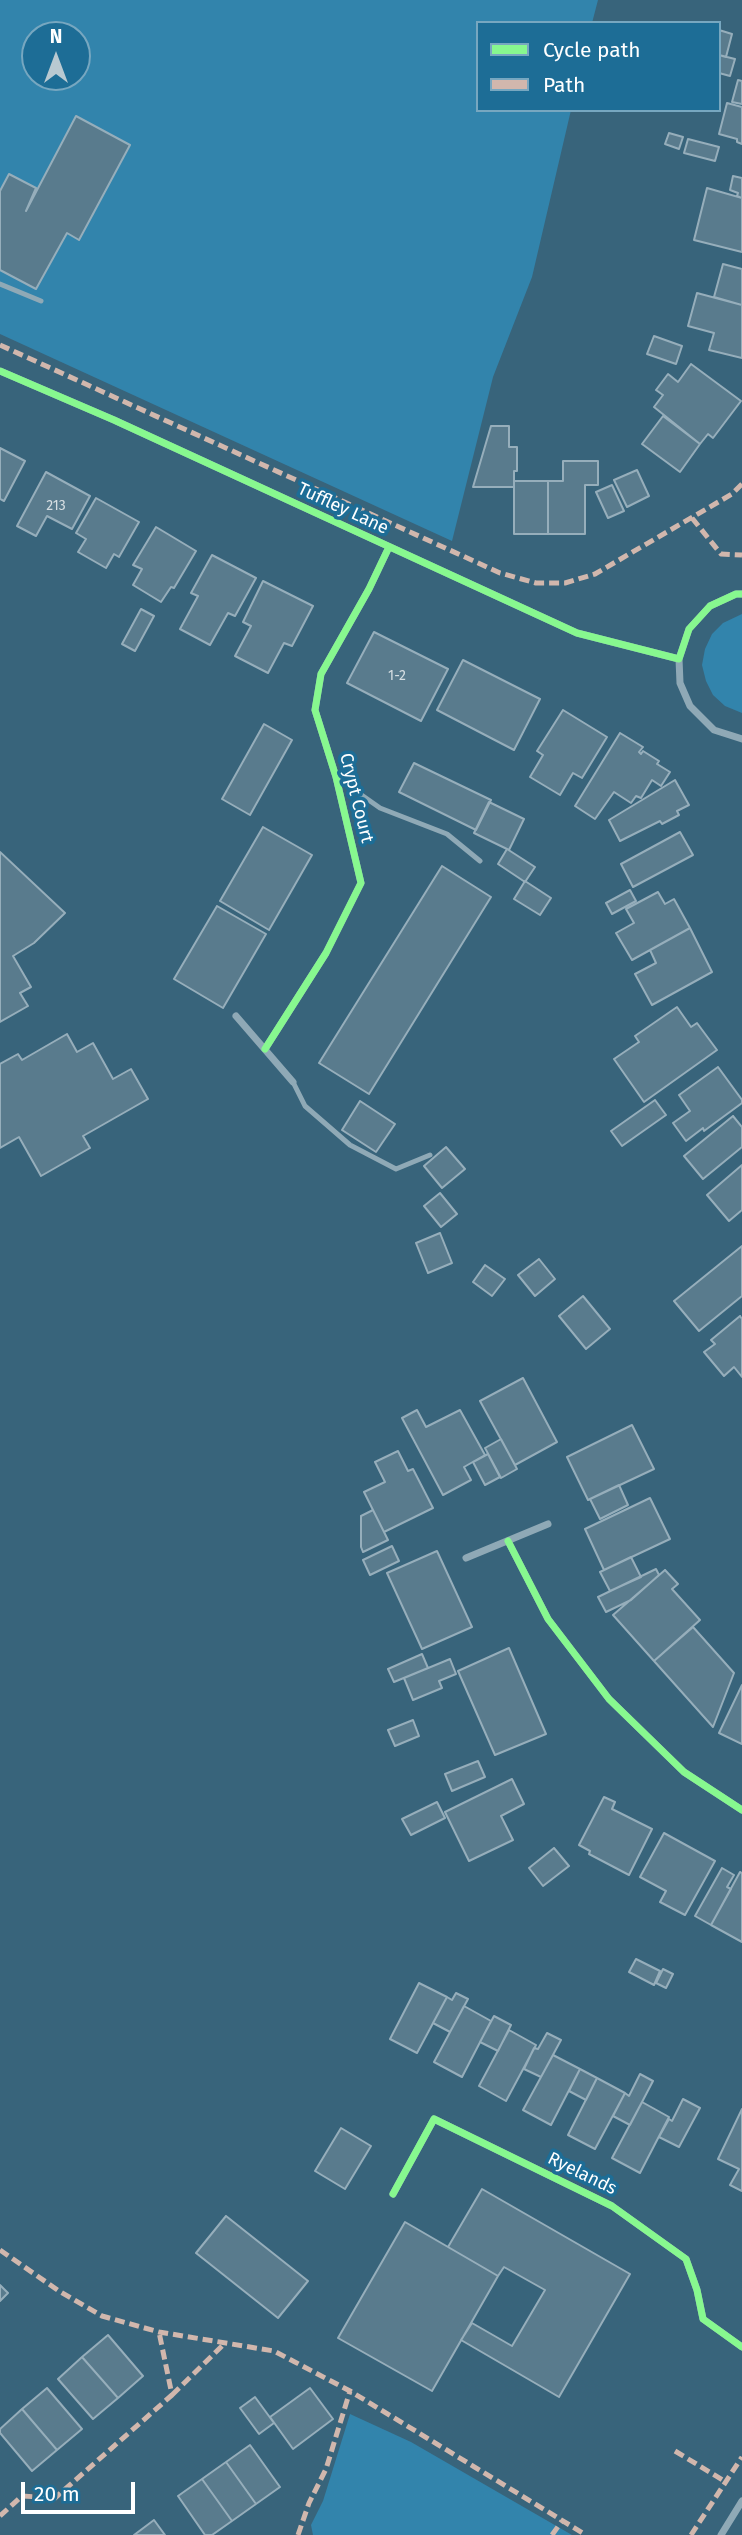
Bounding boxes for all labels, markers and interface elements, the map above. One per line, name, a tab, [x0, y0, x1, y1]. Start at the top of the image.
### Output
north arrow	[21, 21, 91, 91]
legend	[476, 21, 721, 112]
text: N	[50, 25, 62, 48]
text: Cycle path	[543, 37, 641, 63]
text: Path	[543, 72, 585, 98]
street label: Tuffley Lane	[294, 479, 392, 539]
house number: 213	[46, 498, 66, 514]
house number: 1-2	[388, 668, 406, 684]
street label: Crypt Court	[334, 751, 378, 845]
street label: Ryelands	[544, 2148, 620, 2200]
scale bar	[24, 2468, 138, 2512]
text: 20 m	[34, 2481, 80, 2507]

